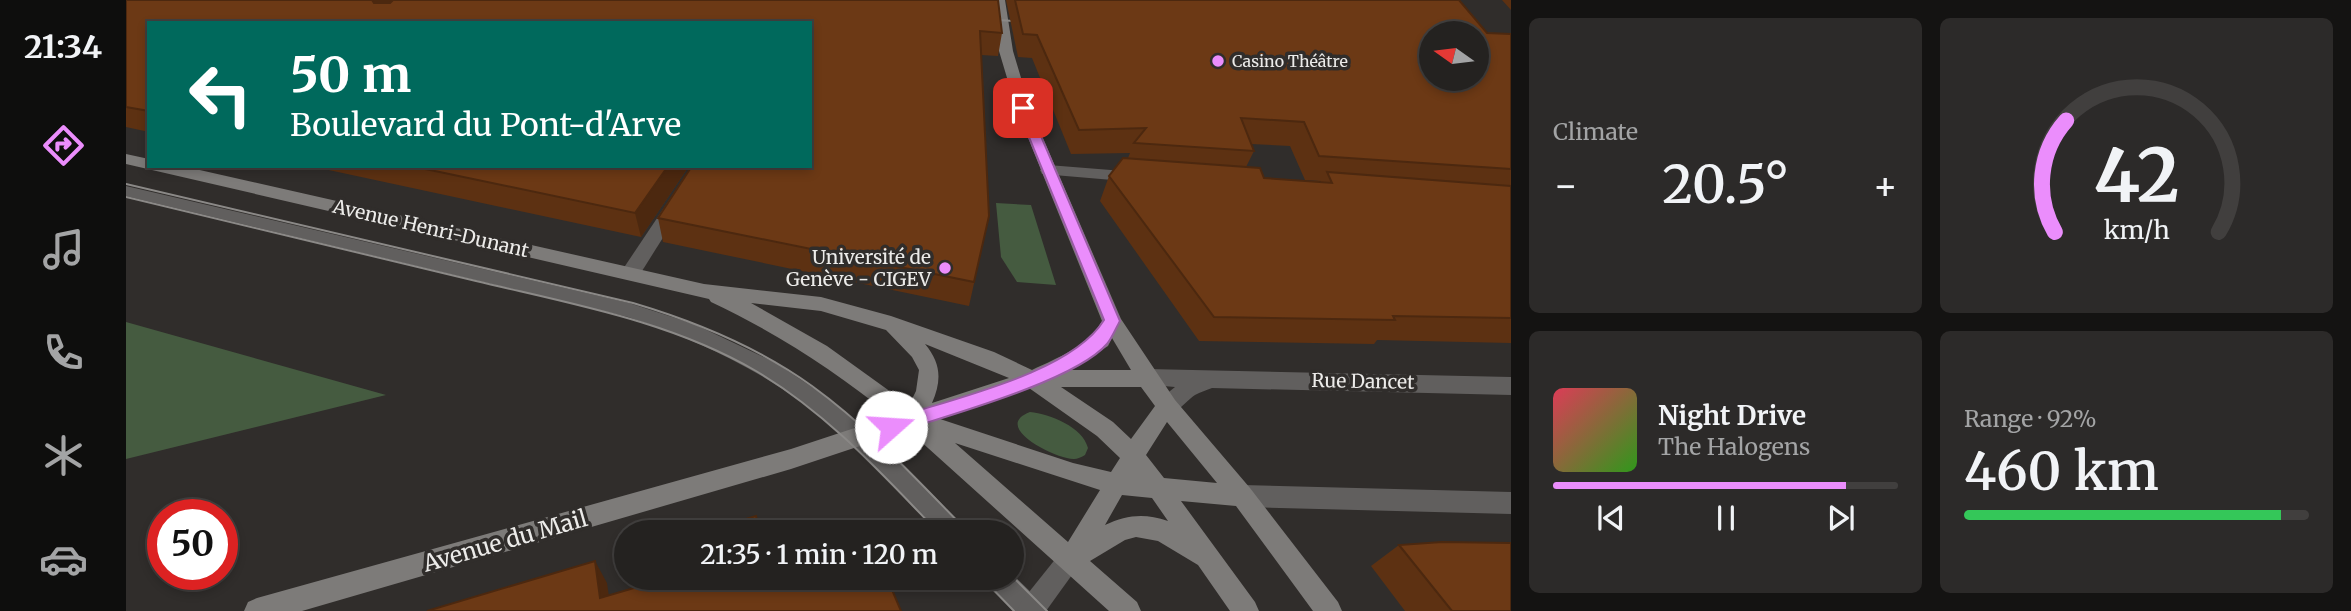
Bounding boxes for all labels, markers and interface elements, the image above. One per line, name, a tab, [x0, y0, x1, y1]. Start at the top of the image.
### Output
north arrow	[1419, 21, 1489, 91]
map controls	[1419, 21, 1489, 91]
text: 21:34	[24, 27, 102, 67]
text: 50 m	[290, 44, 411, 105]
icon: left	[175, 49, 266, 140]
place label: Casino Théâtre	[1232, 51, 1348, 71]
marker: Casino Théâtre	[1210, 53, 1226, 69]
pin	[993, 78, 1053, 138]
icon: arrive	[1004, 89, 1042, 127]
text: Boulevard du Pont-d'Arve	[290, 105, 681, 145]
text: Climate	[1553, 117, 1638, 146]
icon: directions	[39, 121, 88, 170]
text: 42	[2093, 130, 2180, 222]
text: 20.5°	[1662, 152, 1789, 217]
text: −	[1553, 162, 1578, 209]
text: +	[1873, 162, 1898, 209]
street label: Avenue Henri-Dunant	[330, 194, 532, 262]
text: km/h	[2103, 213, 2170, 245]
icon: music	[39, 225, 88, 274]
place label: Université de Genève - CIGEV	[786, 245, 932, 291]
marker: Université de Genève - CIGEV	[937, 260, 953, 276]
icon: phone	[39, 328, 88, 377]
street label: Rue Dancet	[1311, 368, 1415, 394]
position arrow	[854, 390, 928, 464]
text: Night Drive	[1658, 399, 1806, 432]
text: Range · 92%	[1964, 404, 2097, 433]
icon: climate	[39, 431, 88, 480]
text: The Halogens	[1658, 432, 1810, 461]
text: 460 km	[1964, 439, 2159, 504]
speed limit sign: 50	[147, 499, 238, 590]
icon: previous	[1592, 499, 1630, 537]
icon: pause	[1707, 499, 1745, 537]
icon: next	[1822, 499, 1860, 537]
street label: Avenue du Mail	[418, 503, 590, 578]
icon: car	[39, 535, 88, 584]
text: 21:35 · 1 min · 120 m	[700, 538, 938, 571]

